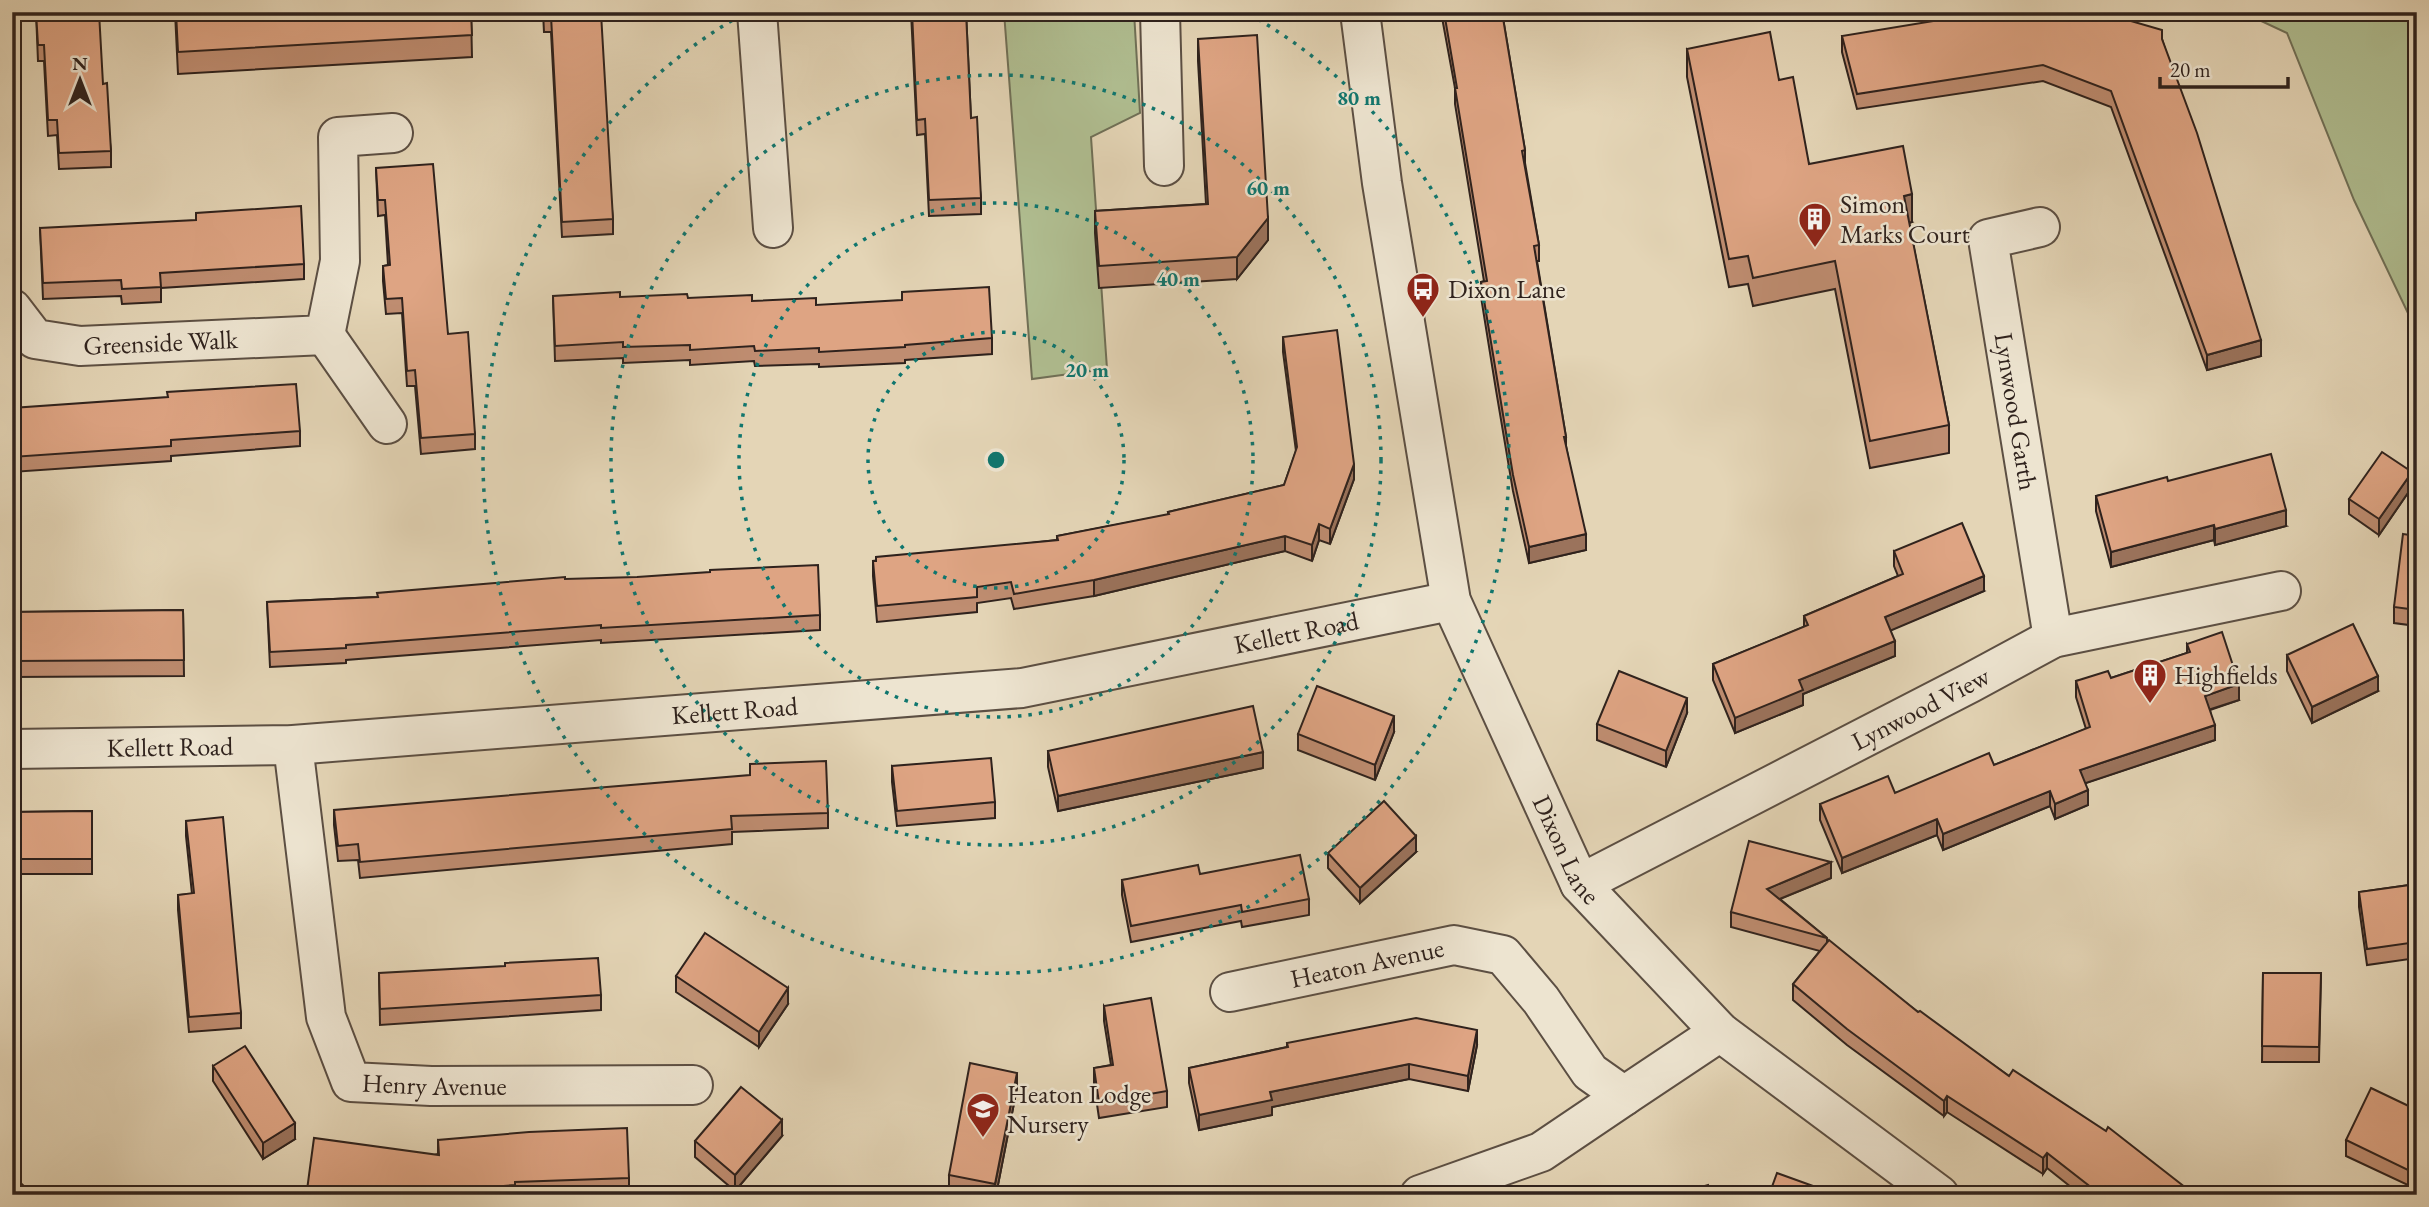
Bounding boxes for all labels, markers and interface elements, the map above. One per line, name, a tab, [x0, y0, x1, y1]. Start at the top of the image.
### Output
north arrow	[46, 46, 116, 116]
scale bar	[2160, 46, 2287, 90]
text: N	[72, 51, 88, 76]
text: 20 m	[2170, 56, 2211, 83]
text: 80 m	[1337, 84, 1381, 111]
text: 60 m	[1246, 174, 1290, 201]
place label: Simon Marks Court	[1840, 187, 1970, 251]
building icon: Simon Marks Court	[1796, 200, 1834, 249]
text: 40 m	[1156, 265, 1200, 292]
bus stop icon: Dixon Lane	[1404, 270, 1442, 319]
place label: Dixon Lane	[1448, 272, 1566, 306]
street label: Greenside Walk	[83, 322, 239, 363]
street label: Lynwood Garth	[1986, 330, 2046, 493]
text: 20 m	[1065, 356, 1109, 383]
centre of rings	[984, 448, 1008, 472]
street label: Kellett Road	[1231, 603, 1362, 662]
building icon: Highfields	[2131, 656, 2169, 705]
place label: Highfields	[2174, 658, 2278, 692]
street label: Lynwood View	[1846, 659, 1996, 758]
street label: Kellett Road	[670, 689, 800, 732]
street label: Kellett Road	[107, 729, 234, 765]
street label: Dixon Lane	[1525, 790, 1607, 912]
street label: Heaton Avenue	[1287, 931, 1447, 996]
street label: Henry Avenue	[361, 1066, 507, 1103]
place label: Heaton Lodge Nursery	[1007, 1077, 1151, 1141]
school or university icon: Heaton Lodge Nursery	[964, 1090, 1002, 1139]

